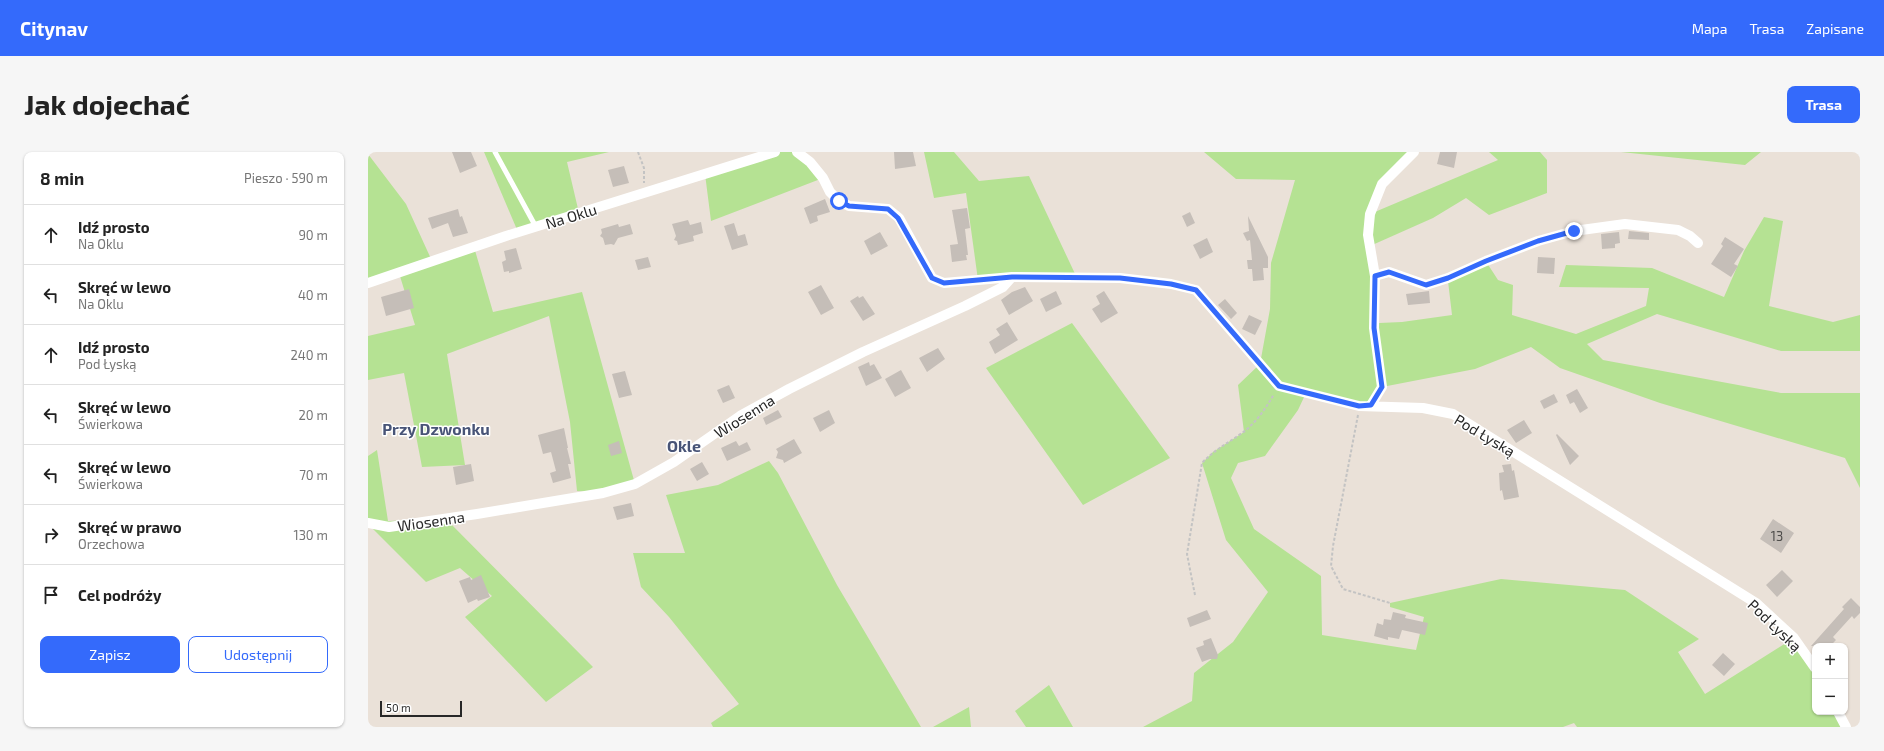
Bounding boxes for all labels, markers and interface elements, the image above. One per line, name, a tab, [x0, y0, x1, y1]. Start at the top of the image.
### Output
text: Citynav	[20, 17, 88, 40]
text: Mapa	[1692, 20, 1727, 37]
text: Trasa	[1749, 20, 1784, 37]
text: Zapisane	[1806, 20, 1864, 37]
button: Trasa	[1787, 86, 1860, 123]
text: Jak dojechać	[24, 87, 190, 121]
text: 8 min	[40, 168, 84, 188]
text: Pieszo · 590 m	[244, 170, 328, 186]
route start	[830, 192, 848, 210]
street label: Na Oklu	[543, 200, 599, 232]
text: Idź prosto	[78, 218, 150, 236]
route end	[1565, 222, 1583, 240]
icon: ahead	[40, 224, 62, 246]
text: 90 m	[298, 227, 328, 243]
text: Na Oklu	[78, 236, 124, 252]
text: Skręć w lewo	[78, 278, 171, 296]
icon: left	[40, 284, 62, 306]
text: 40 m	[298, 287, 328, 303]
text: Na Oklu	[78, 296, 124, 312]
text: Idź prosto	[78, 338, 150, 356]
icon: ahead	[40, 344, 62, 366]
text: 240 m	[291, 347, 328, 363]
text: Pod Łyską	[78, 356, 136, 372]
street label: Wiosenna	[710, 390, 778, 442]
text: Skręć w lewo	[78, 398, 171, 416]
icon: left	[40, 404, 62, 426]
text: 20 m	[299, 407, 328, 423]
street label: Pod Łyską	[1451, 410, 1519, 460]
text: Świerkowa	[78, 416, 143, 432]
district label: Przy Dzwonku	[382, 419, 490, 439]
district label: Okle	[667, 436, 701, 455]
text: Skręć w lewo	[78, 458, 171, 476]
icon: left	[40, 464, 62, 486]
text: 70 m	[299, 467, 328, 483]
text: Świerkowa	[78, 476, 143, 492]
street label: Wiosenna	[396, 507, 466, 535]
text: Skręć w prawo	[78, 518, 182, 536]
icon: right	[40, 524, 62, 546]
text: 130 m	[293, 527, 328, 543]
house number: 13	[1771, 528, 1783, 544]
text: Orzechowa	[78, 536, 145, 552]
icon: arrive	[40, 584, 62, 606]
text: Cel podróży	[78, 586, 161, 604]
street label: Pod Łyską	[1744, 595, 1806, 655]
button: Zapisz	[40, 636, 180, 673]
button: Udostępnij	[188, 636, 328, 673]
map controls	[1812, 643, 1848, 715]
button: +	[1812, 643, 1848, 679]
button: −	[1812, 679, 1848, 715]
scale bar	[380, 699, 462, 718]
text: 50 m	[386, 701, 411, 714]

